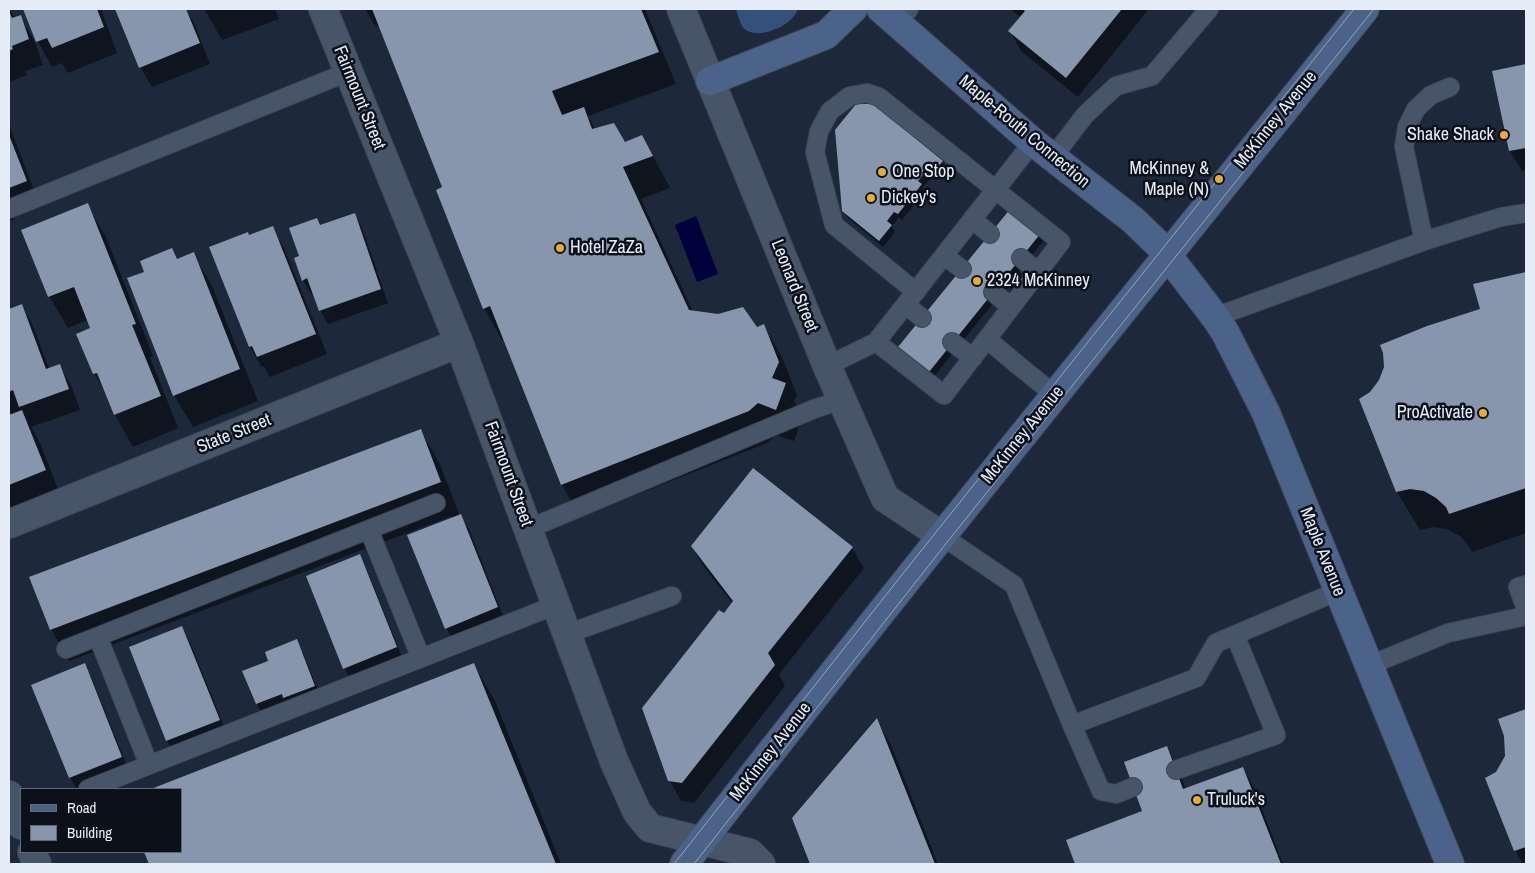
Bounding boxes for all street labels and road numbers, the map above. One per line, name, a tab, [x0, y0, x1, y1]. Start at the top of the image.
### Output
street label: Fairmount Street	[328, 43, 390, 153]
street label: McKinney Avenue	[1230, 67, 1322, 173]
street label: Maple-Routh Connection	[954, 71, 1094, 193]
street label: Leonard Street	[766, 237, 822, 335]
street label: McKinney Avenue	[977, 382, 1069, 488]
street label: State Street	[194, 409, 274, 459]
street label: Fairmount Street	[479, 419, 537, 529]
street label: Maple Avenue	[1294, 504, 1350, 600]
street label: McKinney Avenue	[726, 698, 816, 806]

